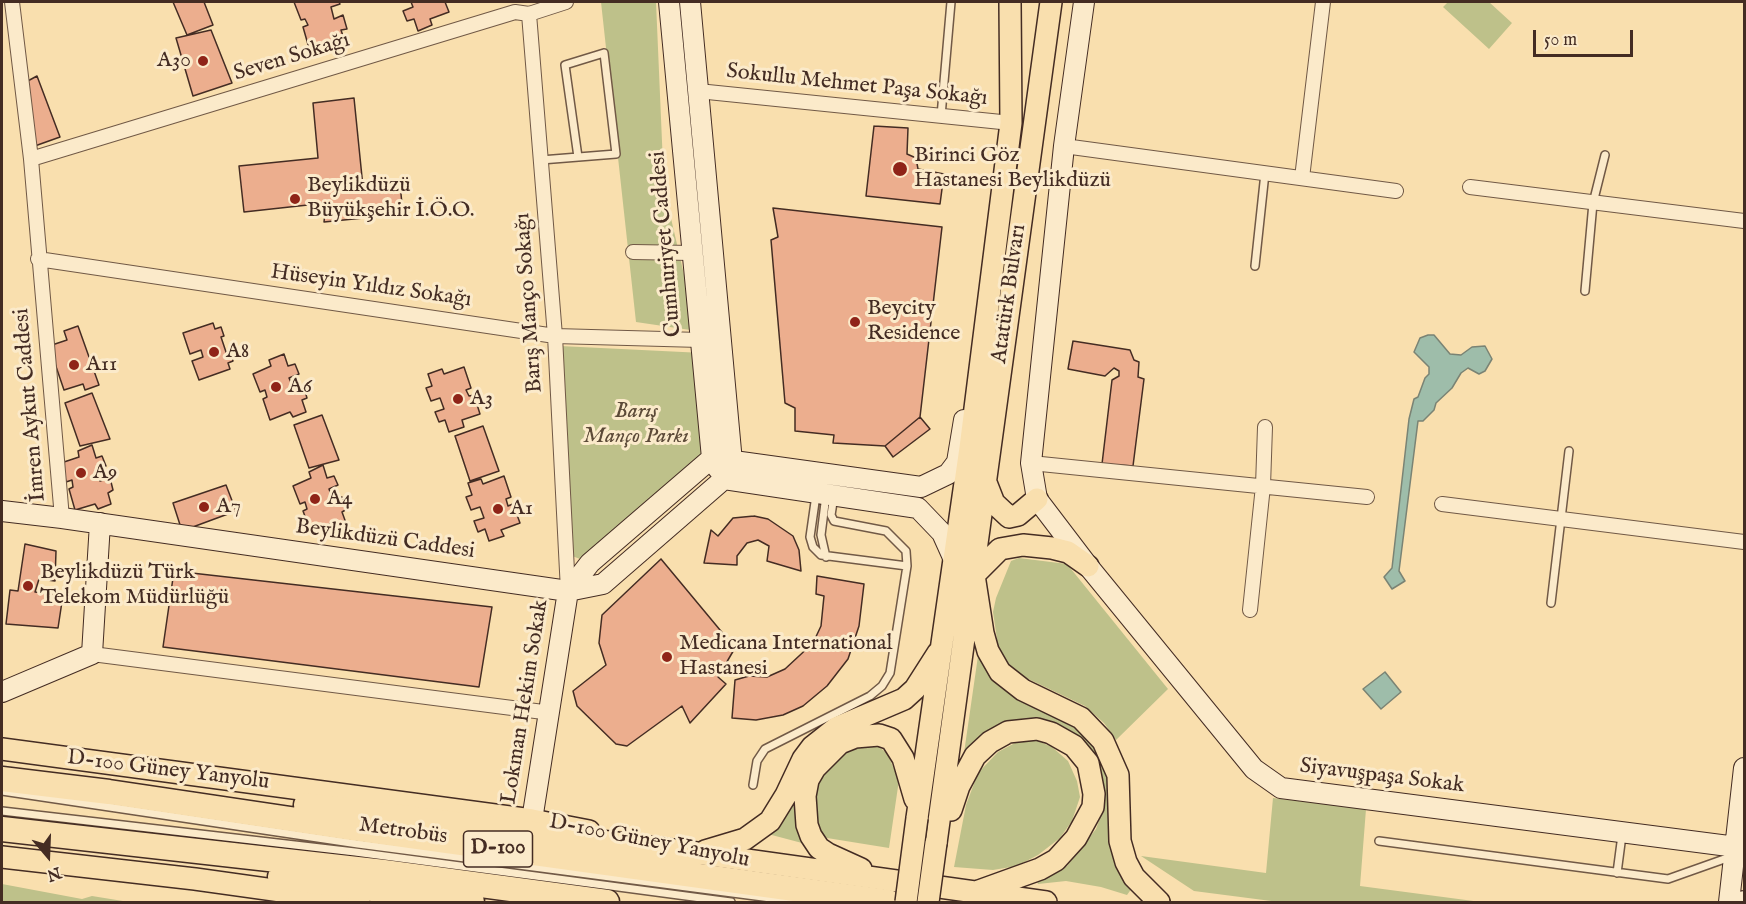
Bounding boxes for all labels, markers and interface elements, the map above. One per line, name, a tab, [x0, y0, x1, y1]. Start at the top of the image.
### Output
scale bar	[1536, 18, 1636, 56]
street label: Seven Sokağı	[231, 28, 353, 88]
text: 50 m	[1544, 29, 1577, 52]
place label: A30	[157, 48, 191, 74]
marker: A30	[196, 54, 210, 68]
street label: Sokullu Mehmet Paşa Sokağı	[725, 59, 989, 113]
place label: Birinci Göz Hastanesi Beylikdüzü	[914, 143, 1111, 194]
street label: Cumhuriyet Caddesi	[646, 150, 688, 338]
marker: Birinci Göz Hastanesi Beylikdüzü	[891, 160, 909, 178]
place label: Beylikdüzü Büyükşehir İ.Ö.O.	[307, 173, 474, 224]
marker: Beylikdüzü Büyükşehir İ.Ö.O.	[288, 192, 302, 206]
street label: Barış Manço Sokağı	[511, 212, 549, 394]
street label: Atatürk Bulvarı	[987, 223, 1033, 365]
street label: Hüseyin Yıldız Sokağı	[269, 260, 473, 314]
place label: Beycity Residence	[867, 296, 960, 348]
street label: İmren Aykut Caddesi	[9, 307, 53, 503]
marker: Beycity Residence	[848, 315, 862, 329]
place label: A8	[226, 339, 249, 365]
marker: A8	[207, 345, 221, 359]
place label: A11	[86, 352, 117, 378]
marker: A11	[67, 358, 81, 372]
place label: A6	[288, 374, 312, 400]
marker: A6	[269, 380, 283, 394]
place label: A3	[470, 386, 493, 412]
marker: A3	[451, 392, 465, 406]
park label: Barış Manço Parkı	[583, 399, 689, 451]
place label: A9	[93, 460, 117, 486]
marker: A9	[74, 466, 88, 480]
place label: A4	[327, 486, 353, 512]
marker: A4	[308, 492, 322, 506]
place label: A7	[216, 494, 241, 520]
place label: A1	[510, 496, 533, 522]
marker: A7	[197, 500, 211, 514]
marker: A1	[491, 502, 505, 516]
street label: Beylikdüzü Caddesi	[294, 514, 476, 566]
place label: Beylikdüzü Türk Telekom Müdürlüğü	[40, 560, 229, 612]
marker: Beylikdüzü Türk Telekom Müdürlüğü	[21, 579, 35, 593]
street label: Lokman Hekim Sokak	[497, 598, 555, 806]
place label: Medicana International Hastanesi	[679, 631, 893, 682]
marker: Medicana International Hastanesi	[660, 650, 674, 664]
street label: D-100 Güney Yanyolu	[65, 745, 271, 797]
street label: Siyavuşpaşa Sokak	[1298, 754, 1466, 800]
street label: D-100 Güney Yanyolu	[547, 810, 751, 874]
street label: Metrobüs	[357, 813, 449, 851]
north arrow	[18, 826, 78, 886]
road number: D-100	[464, 831, 532, 867]
text: N	[44, 861, 64, 885]

